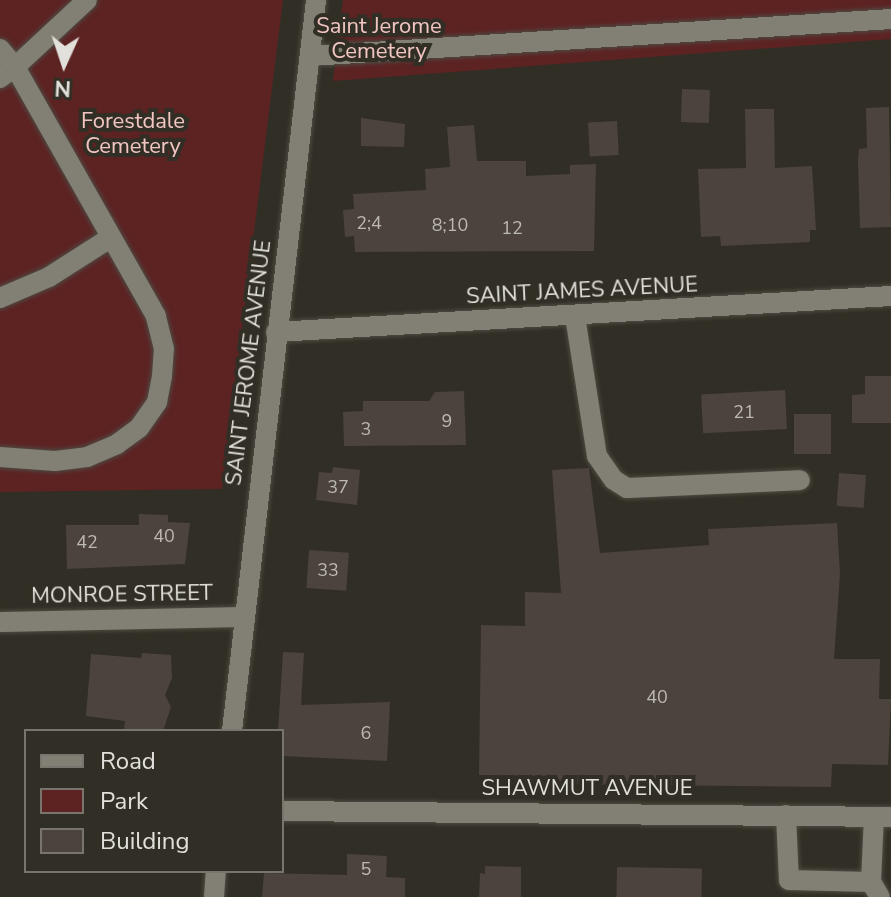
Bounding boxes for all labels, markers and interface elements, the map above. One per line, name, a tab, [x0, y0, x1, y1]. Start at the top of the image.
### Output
park label: Saint Jerome Cemetery	[316, 13, 442, 64]
north arrow	[24, 24, 104, 104]
text: N	[54, 73, 72, 103]
park label: Forestdale Cemetery	[81, 108, 185, 160]
house number: 2;4	[356, 212, 382, 234]
house number: 8;10	[432, 214, 468, 236]
house number: 12	[501, 217, 523, 239]
street label: SAINT JEROME AVENUE	[221, 239, 277, 487]
street label: SAINT JAMES AVENUE	[465, 272, 699, 310]
house number: 21	[733, 401, 755, 423]
house number: 9	[442, 410, 452, 432]
house number: 3	[361, 418, 371, 440]
house number: 37	[327, 476, 349, 498]
house number: 40	[153, 525, 175, 547]
house number: 42	[76, 531, 98, 553]
house number: 33	[317, 559, 339, 581]
street label: MONROE STREET	[31, 580, 213, 610]
house number: 40	[646, 686, 668, 708]
house number: 6	[361, 722, 371, 744]
legend	[24, 729, 284, 873]
text: Road	[100, 745, 156, 777]
street label: SHAWMUT AVENUE	[482, 776, 692, 802]
text: Park	[100, 785, 148, 817]
text: Building	[100, 825, 190, 857]
house number: 5	[361, 858, 371, 880]

